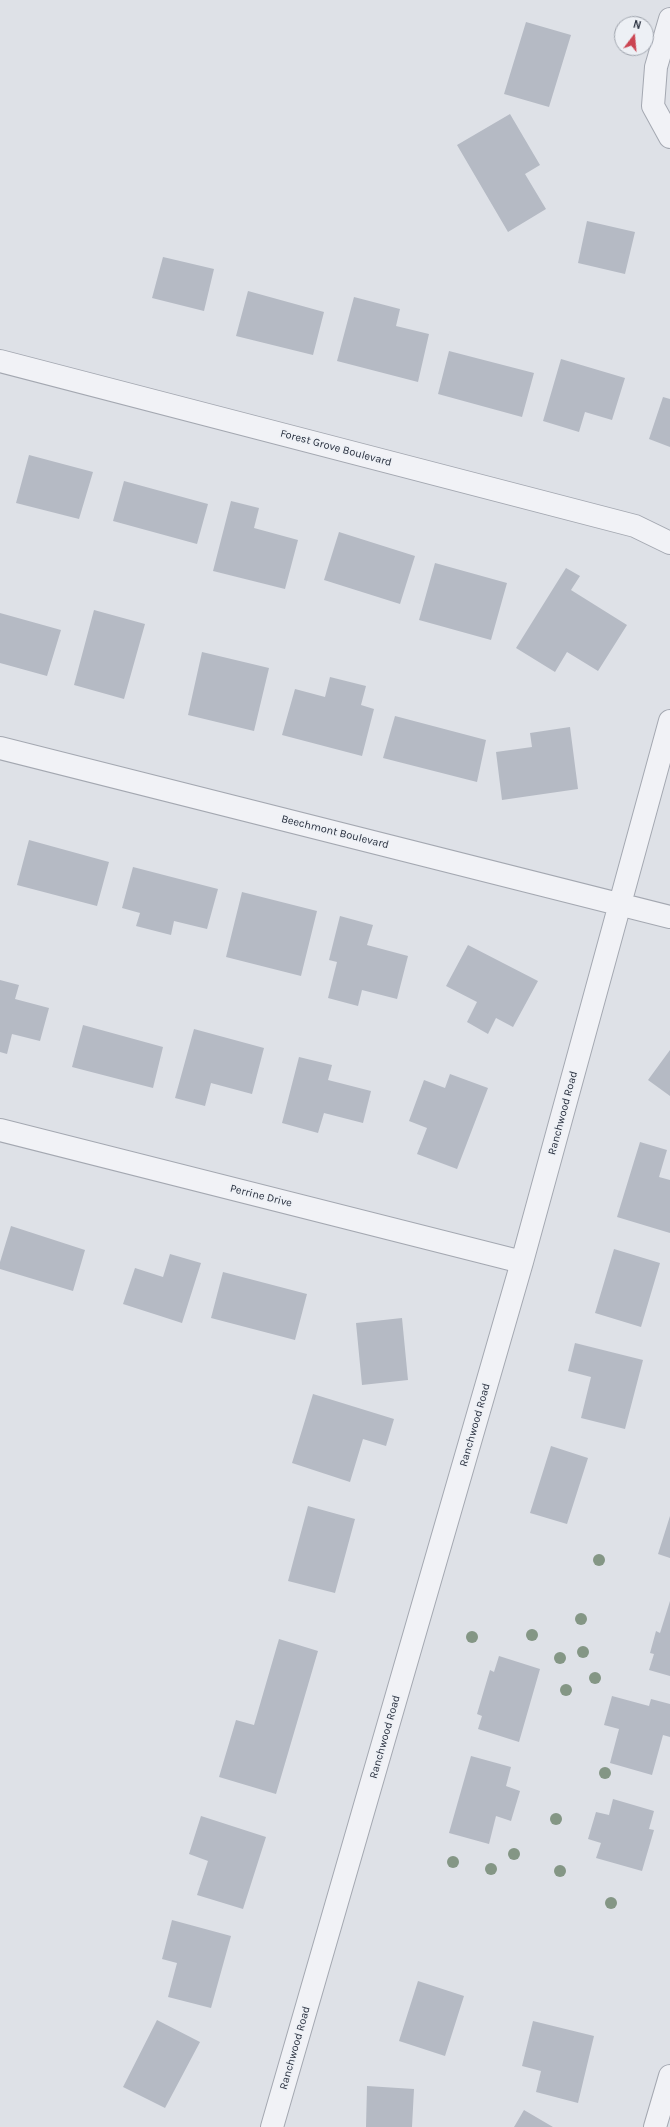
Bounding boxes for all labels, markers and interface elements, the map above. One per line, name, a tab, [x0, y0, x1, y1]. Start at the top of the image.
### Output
north arrow	[614, 16, 654, 56]
text: N	[632, 18, 643, 32]
street label: Forest Grove Boulevard	[279, 427, 393, 469]
street label: Beechmont Boulevard	[280, 812, 390, 852]
street label: Ranchwood Road	[545, 1070, 581, 1156]
street label: Perrine Drive	[229, 1182, 293, 1210]
street label: Ranchwood Road	[457, 1382, 493, 1468]
street label: Ranchwood Road	[367, 1694, 403, 1780]
street label: Ranchwood Road	[277, 2005, 313, 2091]

